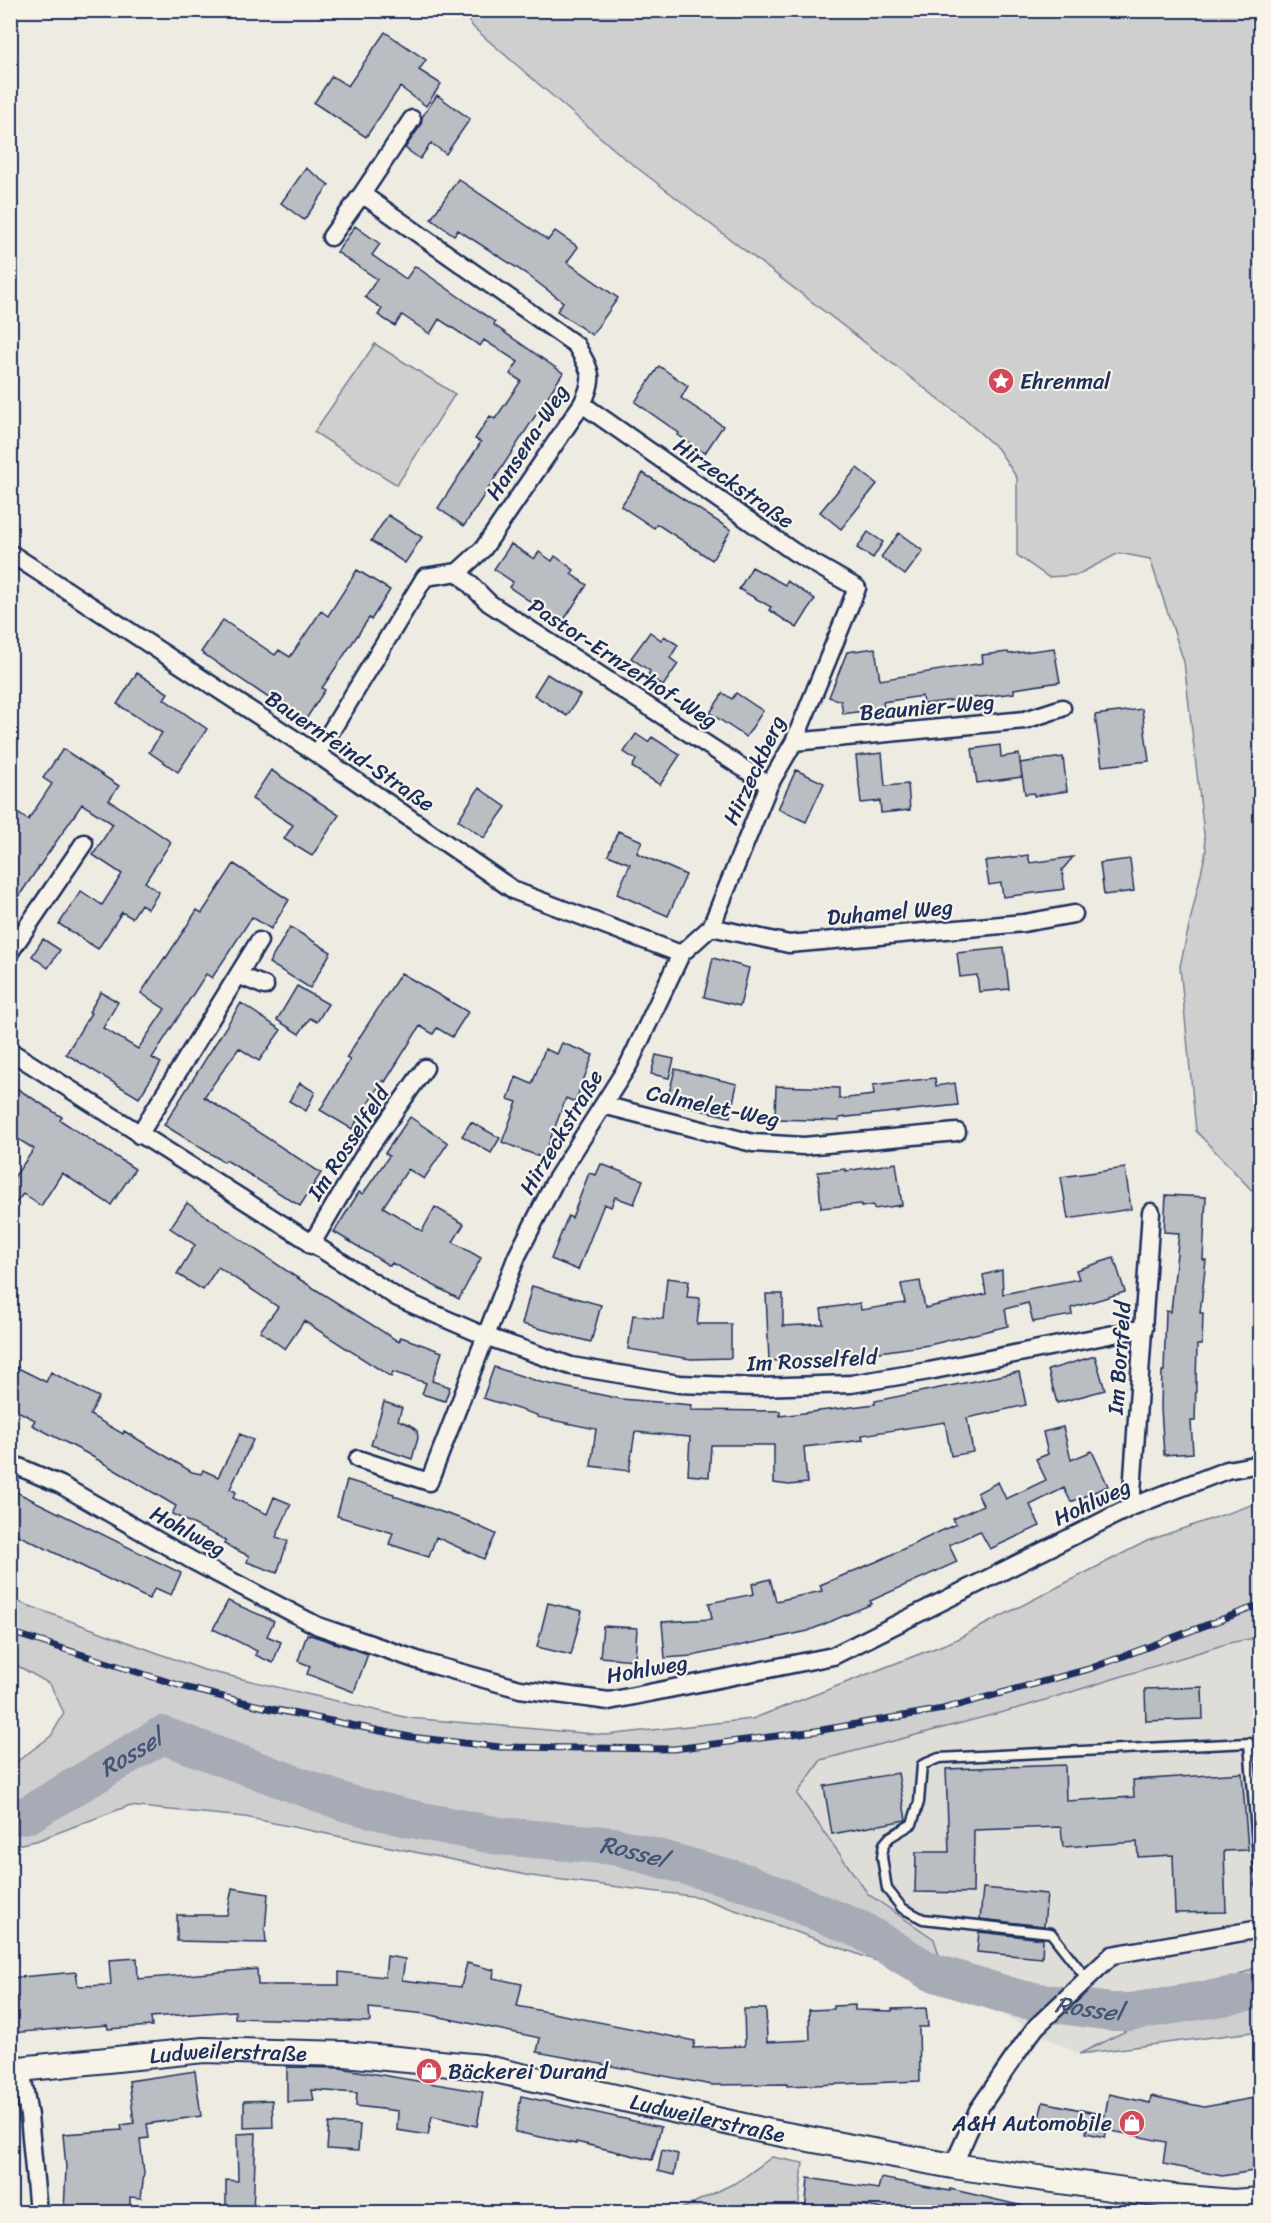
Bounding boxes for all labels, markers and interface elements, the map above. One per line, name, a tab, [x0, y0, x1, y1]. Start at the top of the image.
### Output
place label: Ehrenmal	[1020, 362, 1111, 401]
place icon: Ehrenmal	[986, 366, 1016, 396]
street label: Hansena-Weg	[475, 376, 579, 508]
street label: Hirzeckstraße	[665, 427, 803, 539]
street label: Pastor-Ernzerhof-Weg	[520, 587, 726, 739]
street label: Bauernfeind-Straße	[257, 679, 443, 823]
street label: Beaunier-Weg	[858, 682, 996, 732]
street label: Hirzeckberg	[711, 708, 797, 832]
street label: Duhamel Weg	[825, 887, 955, 937]
street label: Hirzeckstraße	[508, 1062, 614, 1202]
street label: Calmelet-Weg	[643, 1073, 783, 1139]
street label: Im Rosselfeld	[296, 1076, 401, 1209]
street label: Im Borrfeld	[1096, 1299, 1143, 1417]
street label: Im Rosselfeld	[745, 1337, 880, 1383]
street label: Hohlweg	[1047, 1467, 1137, 1537]
street label: Hohlweg	[143, 1494, 233, 1568]
street label: Hohlweg	[603, 1643, 691, 1695]
water label: Rossel	[91, 1715, 176, 1789]
water label: Rossel	[598, 1824, 677, 1882]
water label: Rossel	[1053, 1983, 1128, 2034]
street label: Ludweilerstraße	[147, 2030, 308, 2075]
place label: Bäckerei Durand	[448, 2052, 609, 2091]
shop icon: Bäckerei Durand	[414, 2056, 444, 2086]
street label: Ludweilerstraße	[626, 2081, 789, 2154]
place label: A&H Automobile	[951, 2104, 1112, 2143]
shop icon: A&H Automobile	[1117, 2108, 1147, 2138]

